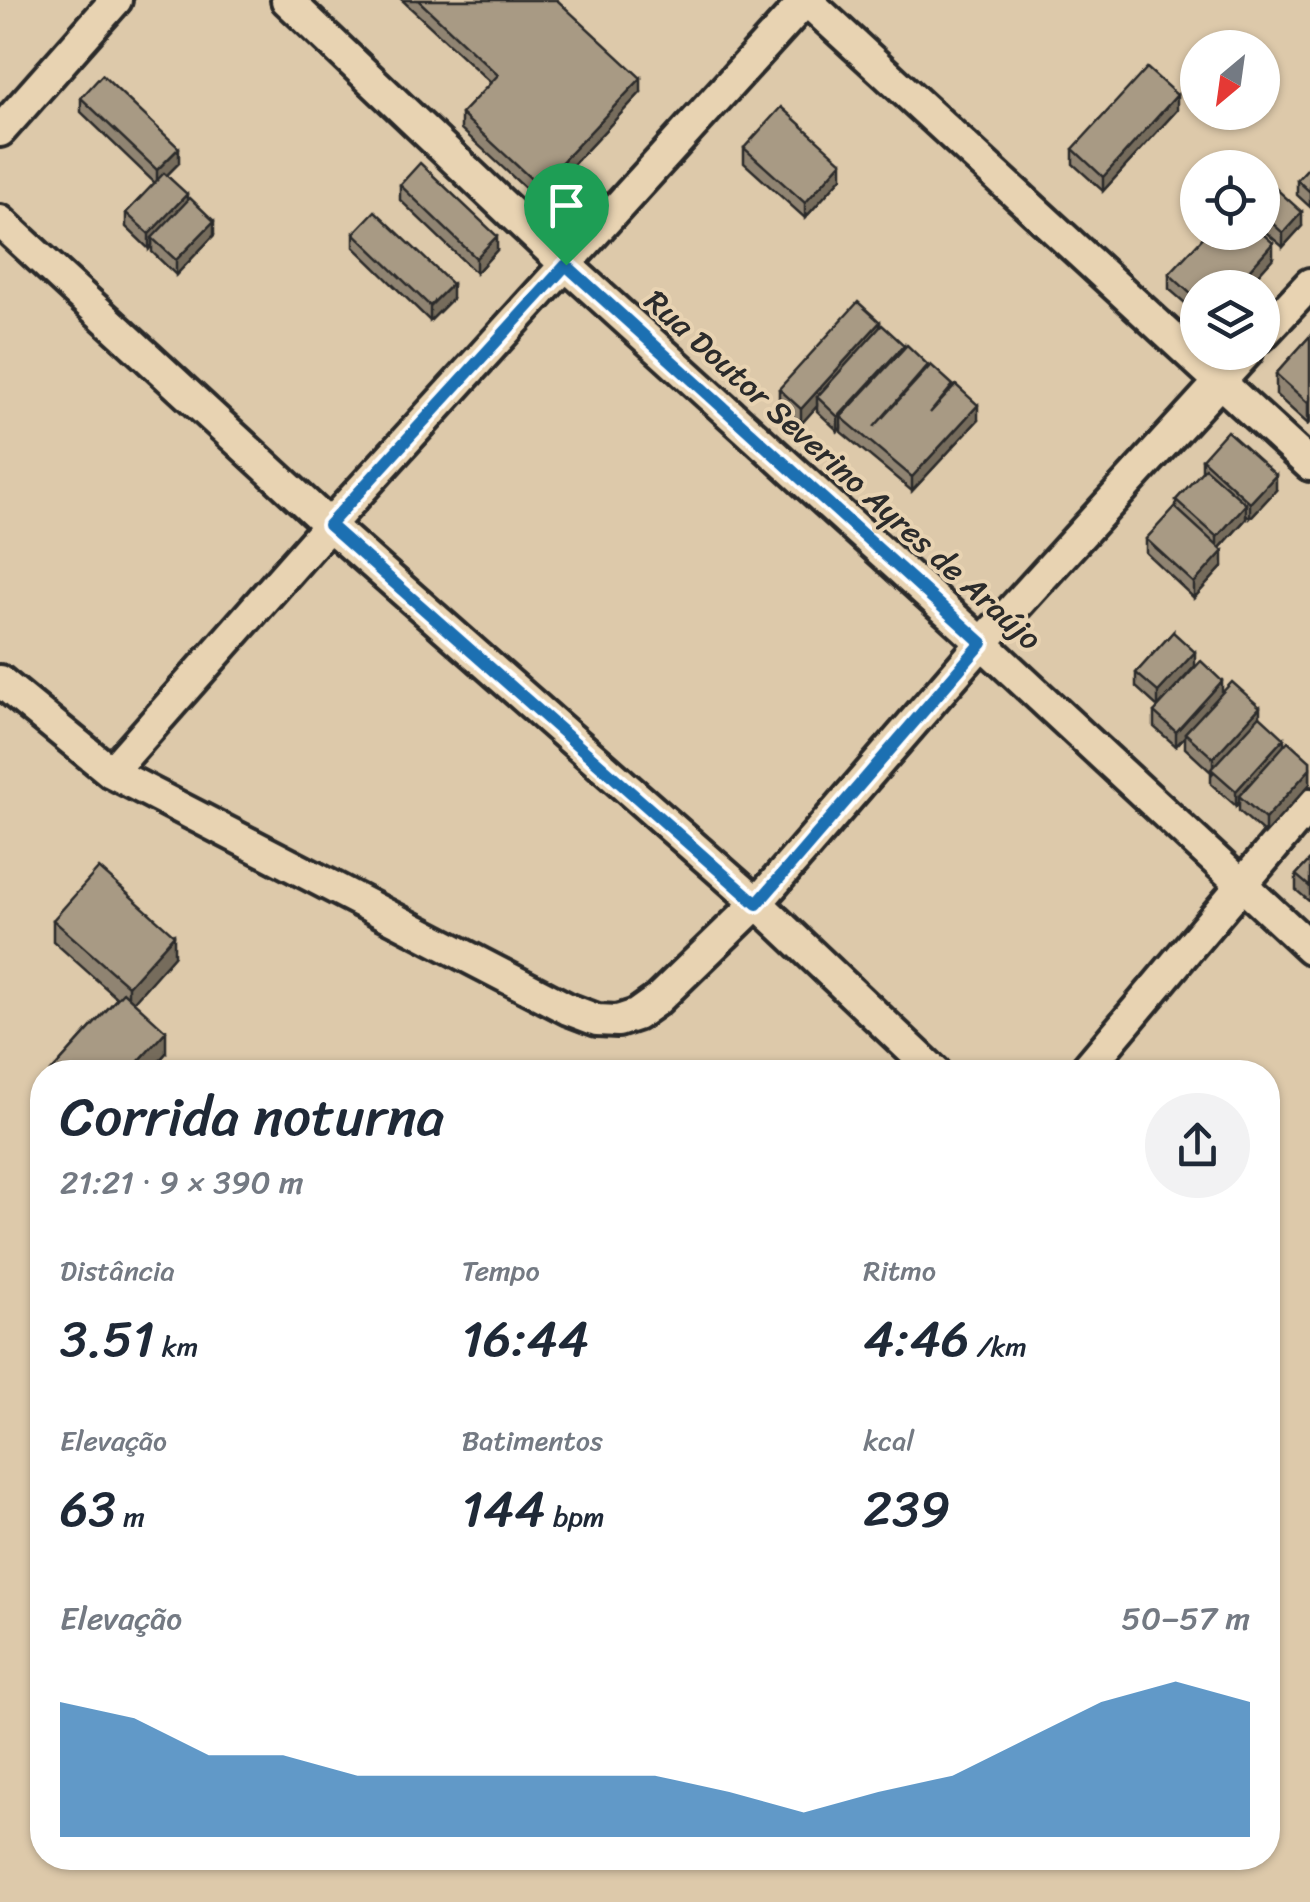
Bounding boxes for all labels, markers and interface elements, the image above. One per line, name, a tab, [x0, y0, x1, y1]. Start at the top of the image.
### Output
north arrow	[1180, 30, 1280, 130]
map controls	[1180, 30, 1280, 370]
button: locate	[1180, 150, 1280, 250]
pin	[524, 163, 609, 266]
icon: arrive	[539, 178, 594, 233]
button: layers	[1180, 270, 1280, 370]
street label: Rua Doutor Severino Ayres de Araújo	[630, 275, 1056, 665]
text: Corrida noturna	[60, 1068, 444, 1165]
button: share	[1145, 1093, 1250, 1198]
text: 21:21 · 9 × 390 m	[60, 1154, 304, 1211]
text: Distância	[60, 1246, 175, 1295]
text: Tempo	[462, 1246, 540, 1295]
text: Ritmo	[863, 1246, 936, 1295]
text: 3.51	[60, 1295, 155, 1384]
text: 16:44	[462, 1295, 589, 1384]
text: 4:46	[863, 1295, 969, 1384]
text: km	[155, 1322, 198, 1371]
text: /km	[969, 1322, 1027, 1371]
text: Elevação	[60, 1416, 167, 1465]
text: Batimentos	[462, 1416, 603, 1465]
text: kcal	[863, 1416, 914, 1465]
text: 63	[60, 1465, 116, 1554]
text: 144	[462, 1465, 546, 1554]
text: 239	[863, 1465, 950, 1554]
text: m	[116, 1492, 145, 1541]
text: bpm	[546, 1492, 605, 1541]
text: Elevação	[60, 1590, 182, 1647]
text: 50–57 m	[1121, 1590, 1250, 1647]

